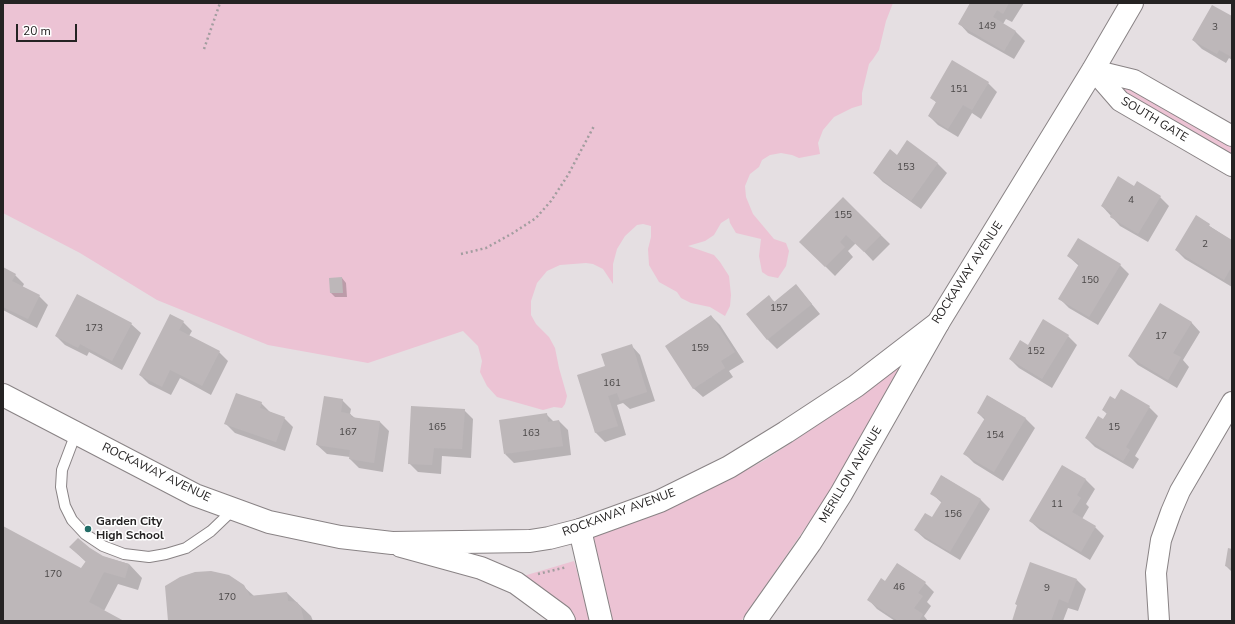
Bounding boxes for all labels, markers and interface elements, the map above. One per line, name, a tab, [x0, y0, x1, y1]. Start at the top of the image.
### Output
scale bar	[18, 16, 79, 42]
house number: 149	[978, 21, 996, 33]
house number: 3	[1212, 22, 1218, 34]
text: 20 m	[23, 23, 51, 39]
house number: 151	[950, 84, 968, 96]
street label: SOUTH GATE	[1118, 94, 1190, 146]
house number: 153	[897, 162, 915, 174]
house number: 4	[1128, 195, 1134, 207]
house number: 155	[834, 210, 852, 222]
street label: ROCKAWAY AVENUE	[929, 219, 1007, 327]
house number: 2	[1202, 239, 1208, 251]
house number: 150	[1081, 275, 1099, 287]
house number: 157	[770, 303, 788, 315]
house number: 173	[85, 323, 103, 335]
house number: 17	[1155, 331, 1167, 343]
house number: 159	[691, 343, 709, 355]
house number: 152	[1027, 346, 1045, 358]
house number: 161	[603, 378, 621, 390]
house number: 165	[428, 422, 446, 434]
house number: 15	[1108, 422, 1120, 434]
street label: MERILLON AVENUE	[816, 424, 886, 526]
house number: 167	[339, 427, 357, 439]
house number: 163	[522, 428, 540, 440]
house number: 154	[986, 430, 1004, 442]
street label: ROCKAWAY AVENUE	[99, 440, 213, 506]
street label: ROCKAWAY AVENUE	[561, 486, 677, 540]
house number: 11	[1051, 499, 1063, 511]
house number: 156	[944, 509, 962, 521]
place label: Garden City High School	[96, 515, 164, 543]
marker: Garden City High School	[83, 524, 93, 534]
house number: 170	[44, 569, 62, 581]
house number: 46	[893, 582, 905, 594]
house number: 9	[1044, 583, 1050, 595]
house number: 170	[218, 592, 236, 604]

